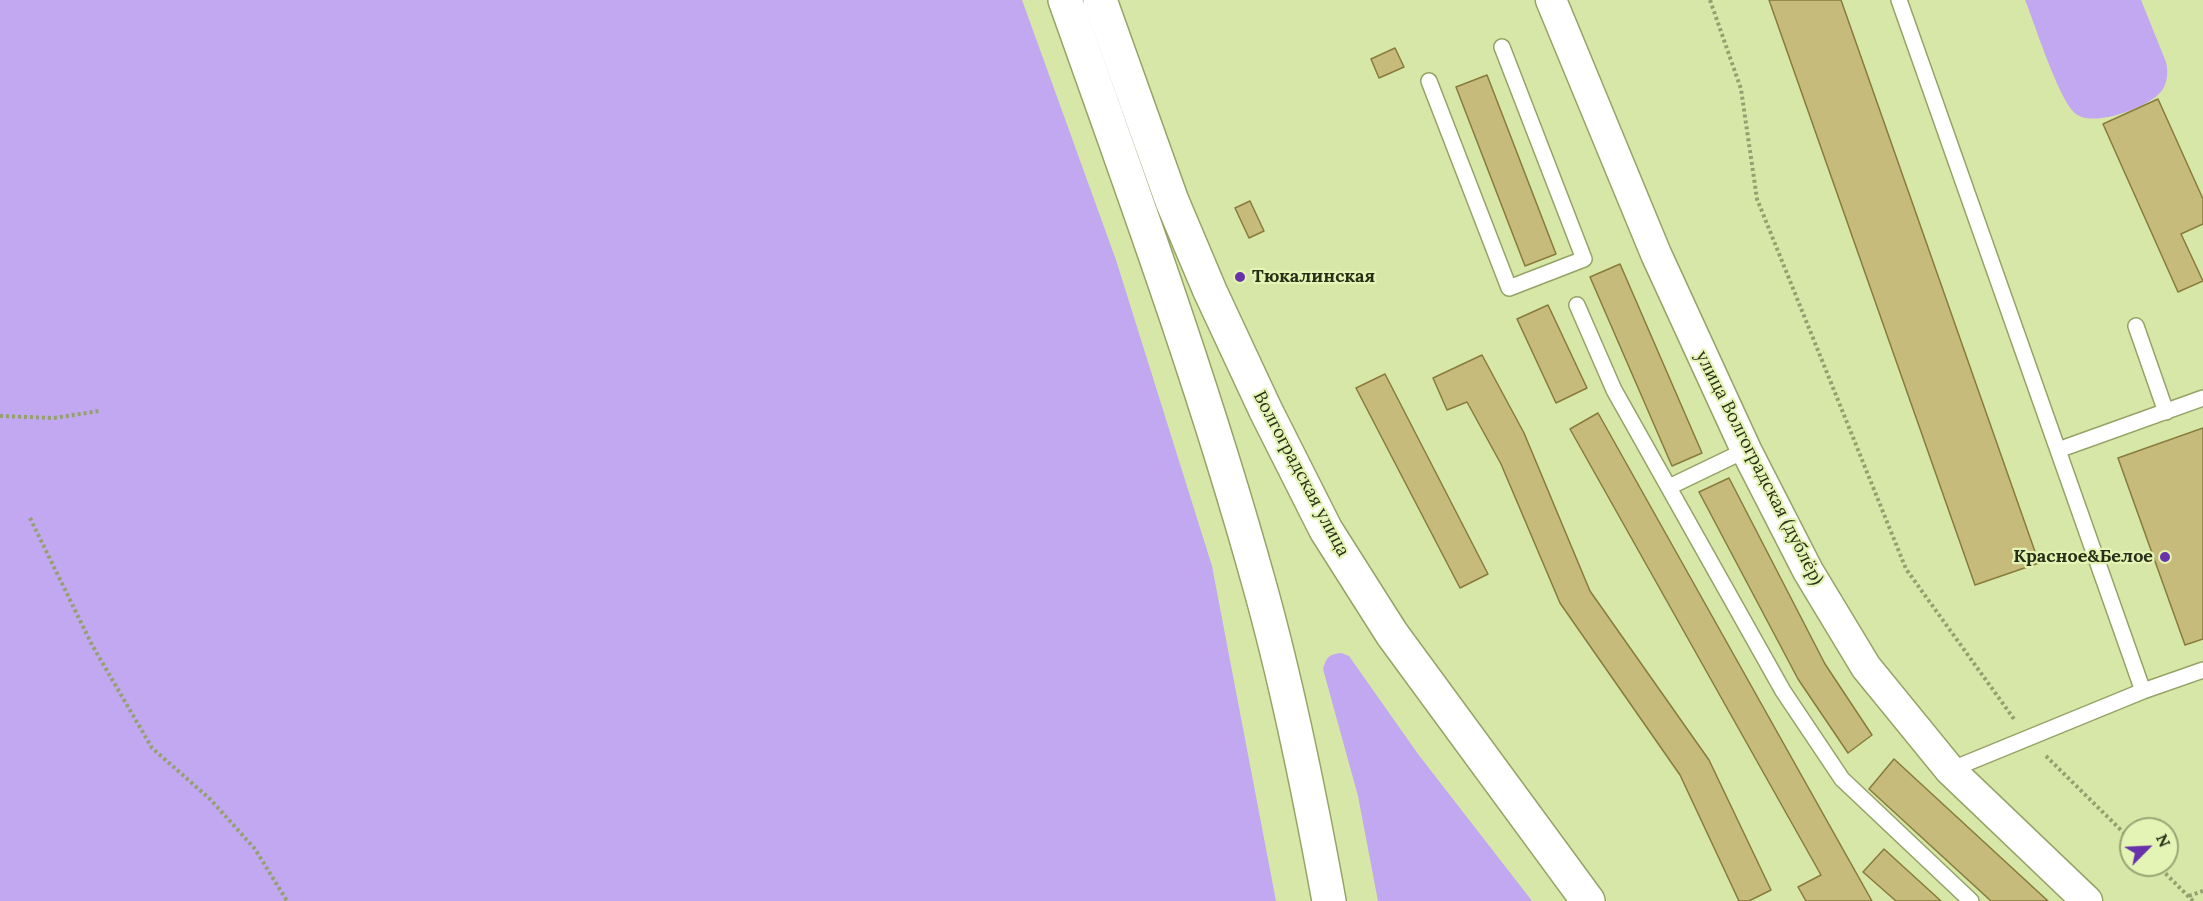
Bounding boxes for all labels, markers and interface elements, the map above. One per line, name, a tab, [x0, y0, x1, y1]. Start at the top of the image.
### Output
place label: Тюкалинская	[1252, 266, 1375, 288]
marker: Тюкалинская	[1233, 270, 1247, 284]
street label: улица Волгоградская (дублёр)	[1690, 347, 1828, 589]
street label: Волгоградская улица	[1248, 388, 1354, 560]
place label: Красное&Белое	[2013, 546, 2153, 568]
marker: Красное&Белое	[2158, 550, 2172, 564]
north arrow	[2119, 817, 2179, 877]
text: N	[2152, 831, 2175, 850]

